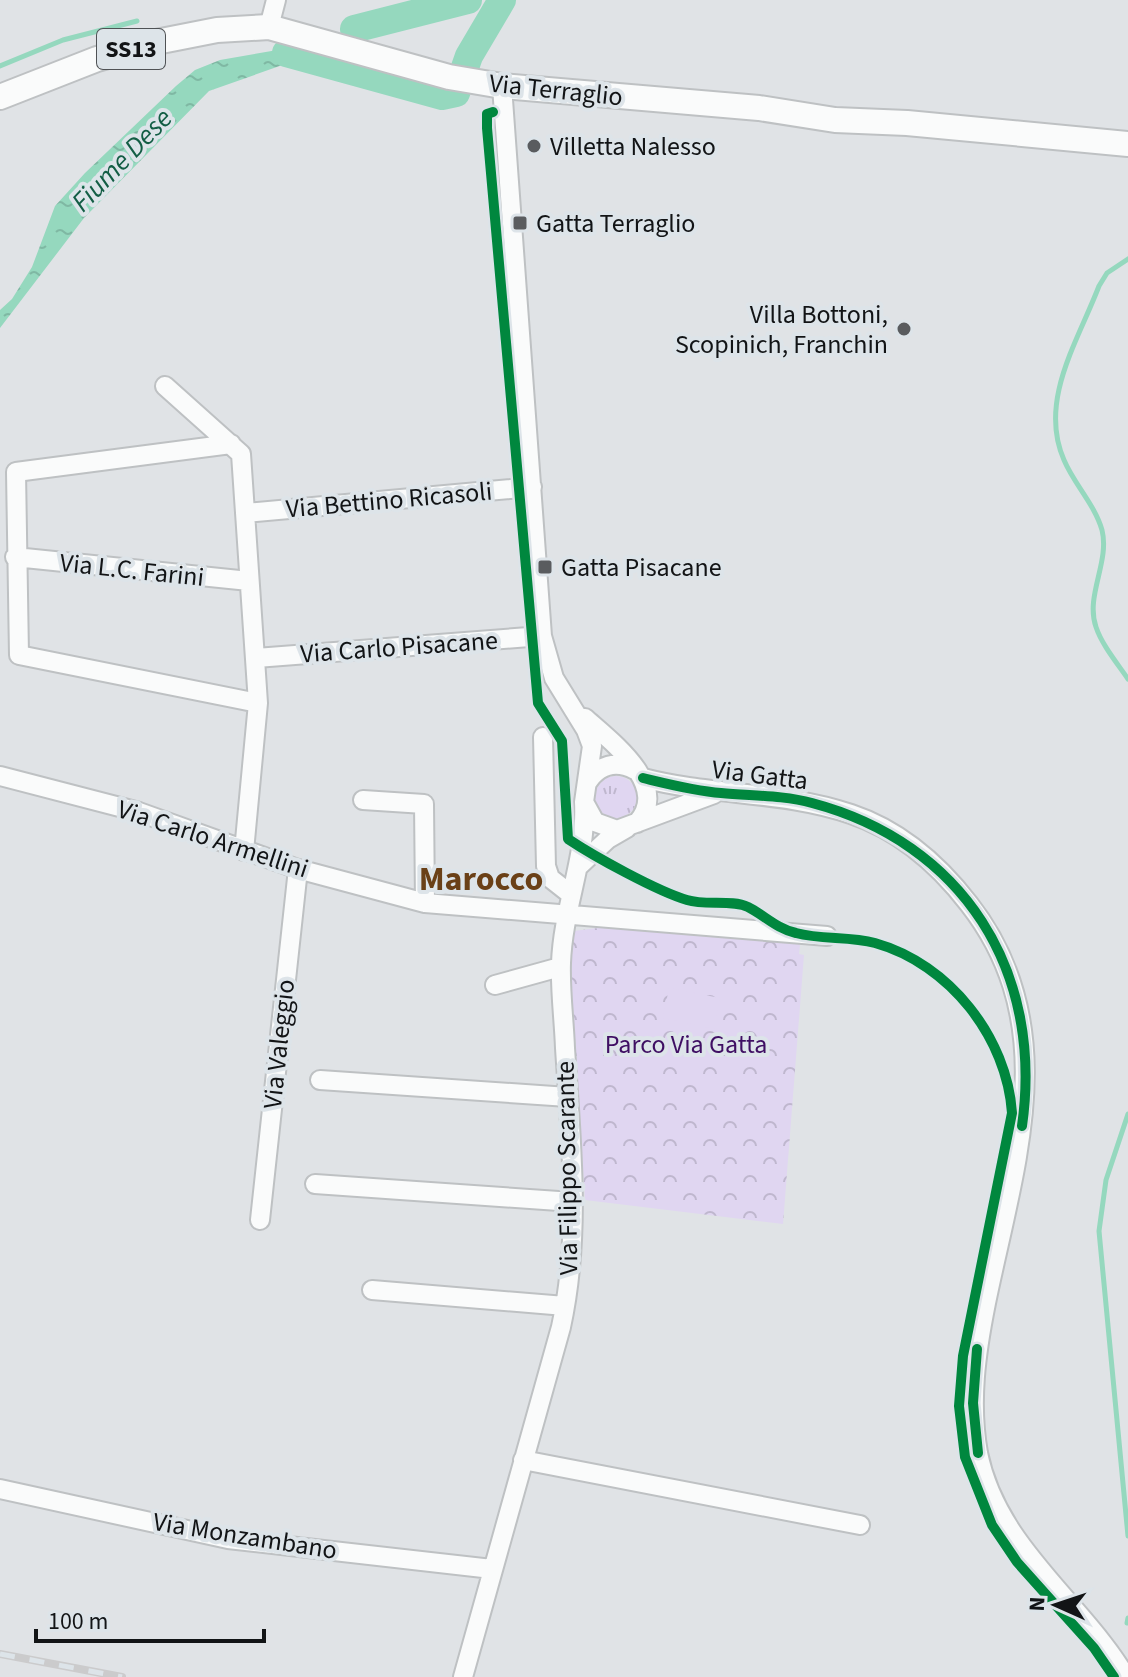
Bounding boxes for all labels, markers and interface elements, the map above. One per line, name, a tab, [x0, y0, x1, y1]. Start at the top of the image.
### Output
road number: SS13	[97, 29, 165, 69]
street label: Via Terraglio	[487, 65, 625, 115]
water label: Fiume Dese	[62, 99, 182, 221]
place label: Villetta Nalesso	[550, 128, 716, 165]
marker: Villetta Nalesso	[525, 137, 543, 155]
place label: Gatta Terraglio	[536, 205, 695, 242]
marker: Gatta Terraglio	[511, 214, 529, 232]
place label: Villa Bottoni, Scopinich, Franchin	[675, 296, 888, 363]
marker: Villa Bottoni, Scopinich, Franchin	[895, 320, 913, 338]
street label: Via Bettino Ricasoli	[284, 473, 494, 527]
street label: Via L.C. Farini	[58, 544, 206, 596]
place label: Gatta Pisacane	[561, 549, 722, 586]
marker: Gatta Pisacane	[536, 558, 554, 576]
street label: Via Carlo Pisacane	[299, 622, 499, 672]
street label: Via Gatta	[710, 751, 810, 799]
street label: Via Carlo Armellini	[113, 791, 313, 887]
district label: Marocco	[419, 855, 543, 904]
street label: Via Valeggio	[254, 977, 304, 1111]
park label: Parco Via Gatta	[605, 1026, 767, 1063]
street label: Via Filippo Scarante	[547, 1061, 587, 1275]
street label: Via Monzambano	[150, 1503, 340, 1569]
north arrow	[1016, 1565, 1096, 1645]
scale bar	[36, 1593, 264, 1643]
text: N	[1021, 1596, 1053, 1612]
text: 100 m	[48, 1604, 108, 1639]

